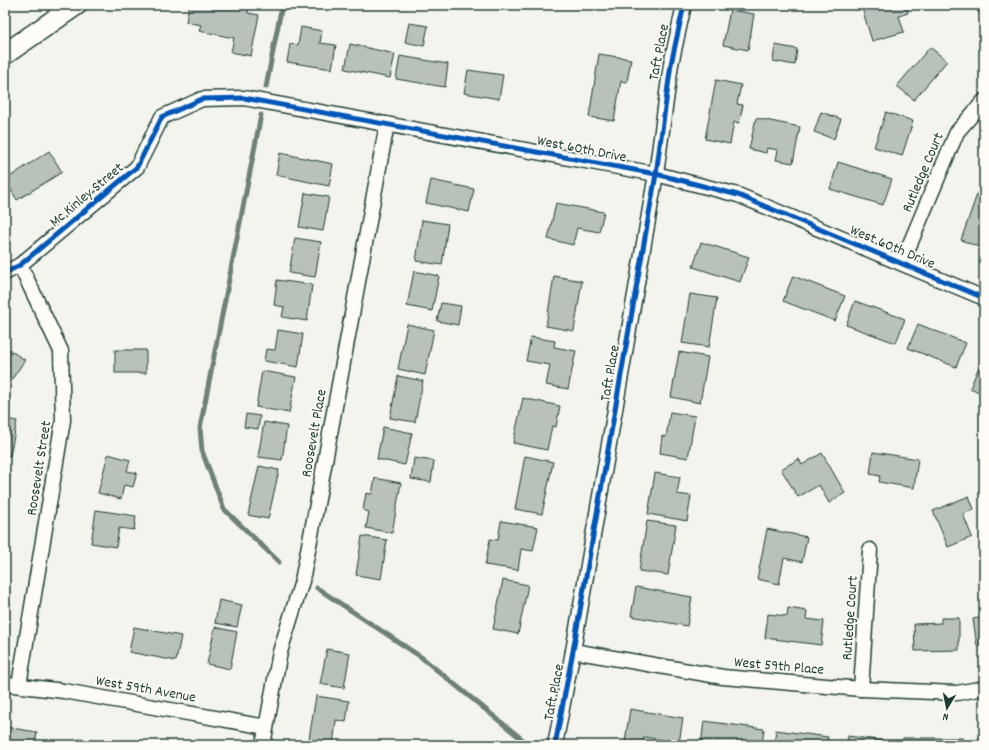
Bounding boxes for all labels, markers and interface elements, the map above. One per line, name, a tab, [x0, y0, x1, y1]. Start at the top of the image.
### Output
street label: Taft Place	[644, 22, 676, 83]
street label: Rutledge Court	[897, 129, 951, 216]
street label: West 60th Drive	[535, 131, 629, 169]
street label: Mc Kinley Street	[45, 158, 130, 233]
street label: West 60th Drive	[846, 220, 939, 276]
street label: Taft Place	[595, 343, 627, 403]
street label: Roosevelt Place	[296, 387, 334, 479]
street label: Roosevelt Street	[22, 419, 58, 517]
street label: Rutledge Court	[837, 575, 865, 661]
street label: West 59th Place	[733, 652, 825, 682]
street label: Taft Place	[539, 662, 571, 723]
street label: West 59th Avenue	[94, 670, 198, 710]
north arrow	[927, 688, 967, 728]
text: N	[941, 707, 950, 724]

